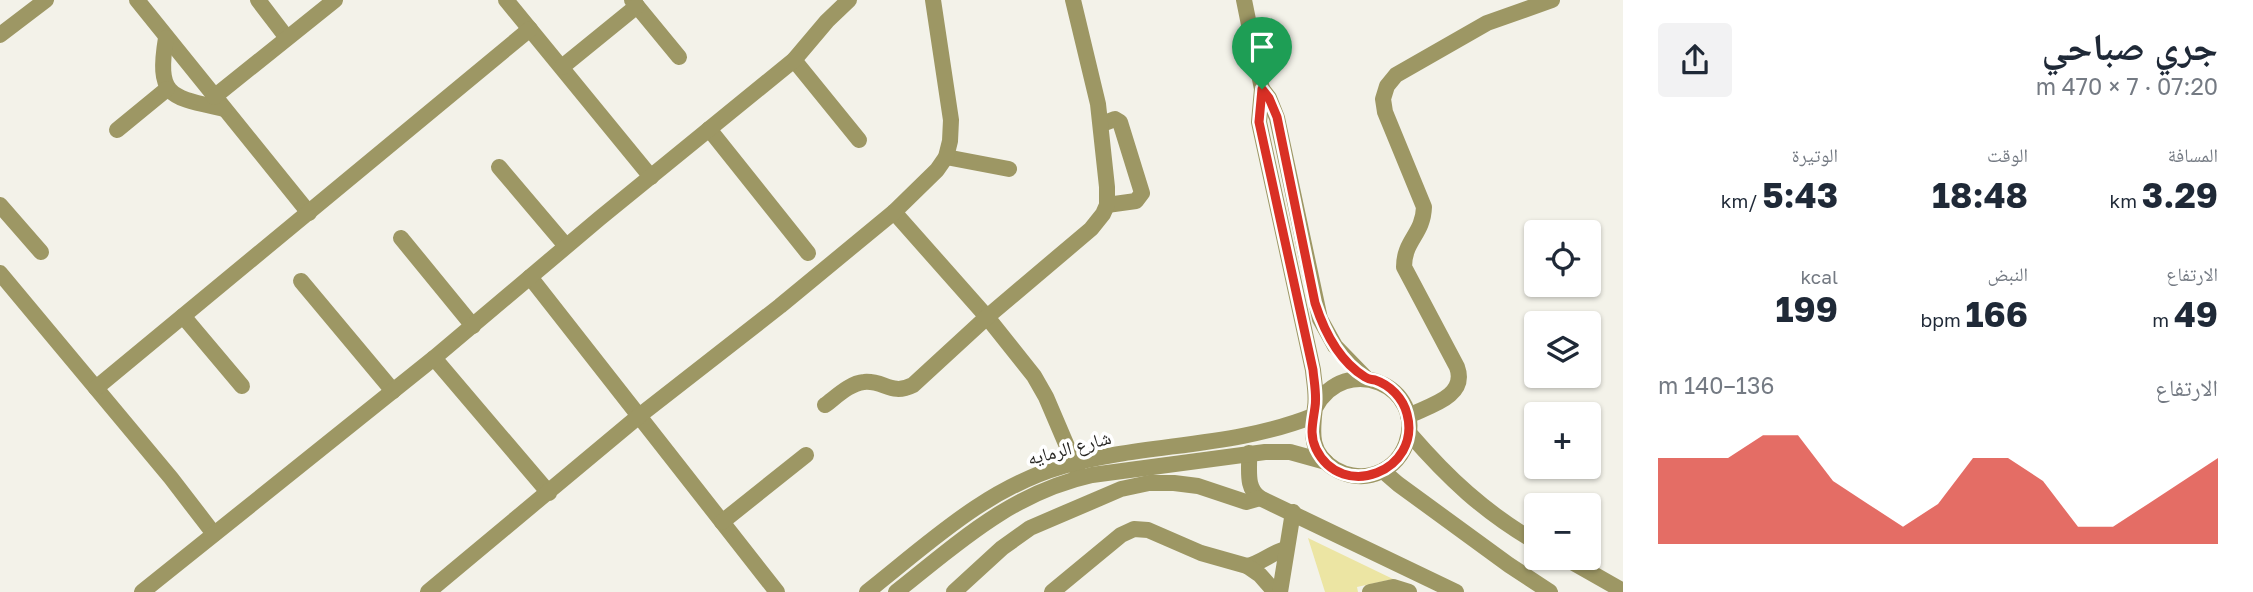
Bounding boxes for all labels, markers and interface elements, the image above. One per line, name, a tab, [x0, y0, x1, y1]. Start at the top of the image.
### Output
pin	[1232, 17, 1292, 89]
button: share	[1658, 23, 1732, 97]
text: جري صباحي	[2042, 23, 2218, 68]
icon: arrive	[1243, 28, 1281, 66]
text: 07:20 · 7 × 470 m	[2036, 72, 2218, 100]
text: الوتيرة	[1792, 143, 1838, 166]
text: الوقت	[1987, 143, 2028, 166]
text: المسافة	[2168, 143, 2218, 166]
text: 5:43	[1762, 174, 1838, 216]
text: 18:48	[1932, 174, 2028, 216]
text: 3.29	[2142, 174, 2218, 216]
text: /km	[1721, 189, 1762, 212]
text: km	[2110, 189, 2142, 212]
map controls	[1524, 220, 1601, 570]
button: locate	[1524, 220, 1601, 297]
text: النبض	[1987, 262, 2028, 285]
text: الارتفاع	[2166, 262, 2218, 285]
text: kcal	[1800, 265, 1838, 288]
text: 199	[1776, 288, 1838, 330]
text: 166	[1966, 293, 2028, 335]
text: 49	[2174, 293, 2218, 335]
text: bpm	[1921, 308, 1966, 331]
text: m	[2152, 308, 2174, 331]
button: layers	[1524, 311, 1601, 388]
text: 136–140 m	[1658, 371, 1774, 399]
text: الارتفاع	[2155, 373, 2218, 401]
button: +	[1524, 402, 1601, 479]
street label: شارع الرمايه	[1025, 425, 1114, 470]
button: −	[1524, 493, 1601, 570]

